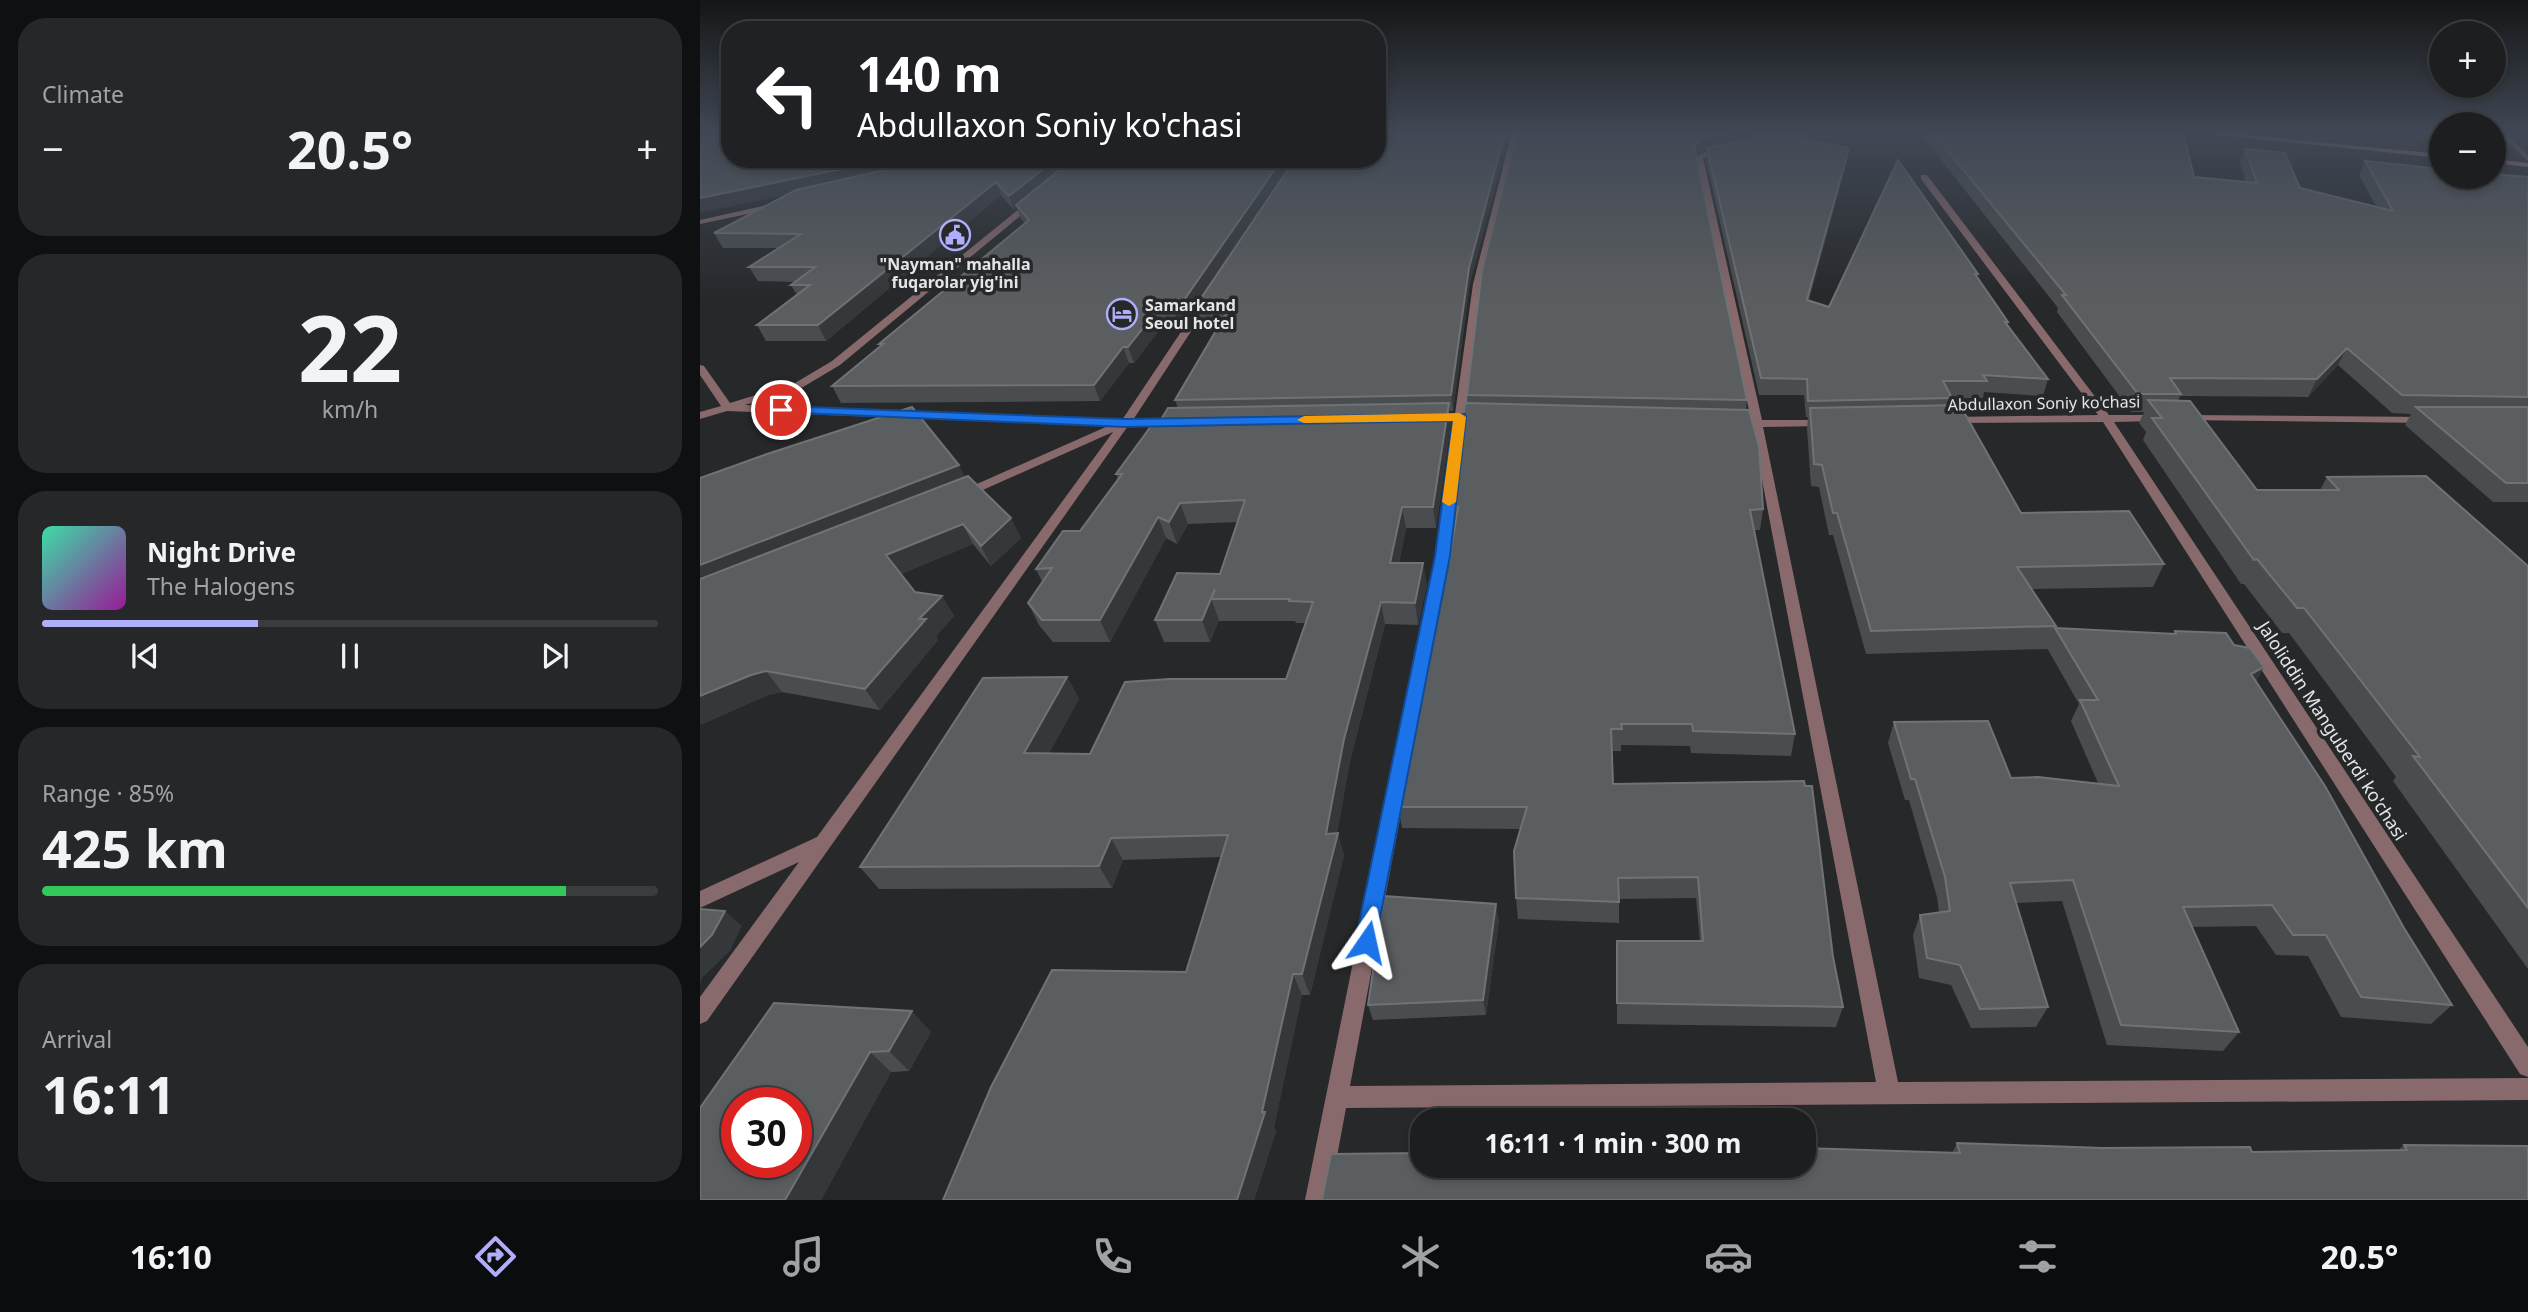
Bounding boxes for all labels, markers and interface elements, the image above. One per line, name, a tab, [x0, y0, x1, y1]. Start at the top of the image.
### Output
map controls	[2429, 21, 2506, 189]
button: +	[2429, 21, 2506, 98]
text: 140 m	[857, 40, 1002, 106]
icon: left	[742, 49, 833, 140]
text: Climate	[42, 78, 124, 110]
text: Abdullaxon Soniy ko'chasi	[857, 103, 1242, 146]
button: −	[2429, 112, 2506, 189]
text: 20.5°	[287, 113, 413, 184]
text: −	[42, 122, 64, 174]
text: +	[636, 122, 658, 174]
public building icon: "Nayman" mahalla fuqarolar yig'ini	[938, 218, 972, 252]
place label: "Nayman" mahalla fuqarolar yig'ini	[880, 253, 1030, 293]
text: 22	[298, 285, 402, 409]
place label: Samarkand Seoul hotel	[1145, 294, 1236, 334]
hotel icon: Samarkand Seoul hotel	[1105, 297, 1139, 331]
pin	[751, 380, 811, 440]
street label: Abdullaxon Soniy ko'chasi	[1947, 390, 2141, 416]
icon: arrive	[762, 391, 800, 429]
text: km/h	[322, 393, 378, 425]
text: Night Drive	[147, 534, 296, 570]
text: The Halogens	[147, 570, 295, 602]
street label: Jaloliddin Manguberdi ko'chasi	[2252, 614, 2413, 845]
icon: previous	[126, 637, 164, 675]
icon: pause	[331, 637, 369, 675]
icon: next	[536, 637, 574, 675]
text: Range · 85%	[42, 777, 174, 809]
text: 425 km	[42, 812, 228, 883]
position arrow	[1330, 905, 1404, 979]
text: Arrival	[42, 1023, 112, 1055]
text: 16:11	[42, 1058, 176, 1129]
speed limit sign: 30	[721, 1087, 812, 1178]
text: 16:11 · 1 min · 300 m	[1485, 1125, 1741, 1161]
icon: directions	[471, 1232, 520, 1281]
icon: music	[779, 1232, 828, 1281]
icon: phone	[1088, 1232, 1137, 1281]
icon: climate	[1396, 1232, 1445, 1281]
icon: car	[1704, 1232, 1753, 1281]
icon: filters	[2013, 1232, 2062, 1281]
text: 16:10	[130, 1235, 212, 1278]
text: 20.5°	[2321, 1235, 2398, 1278]

